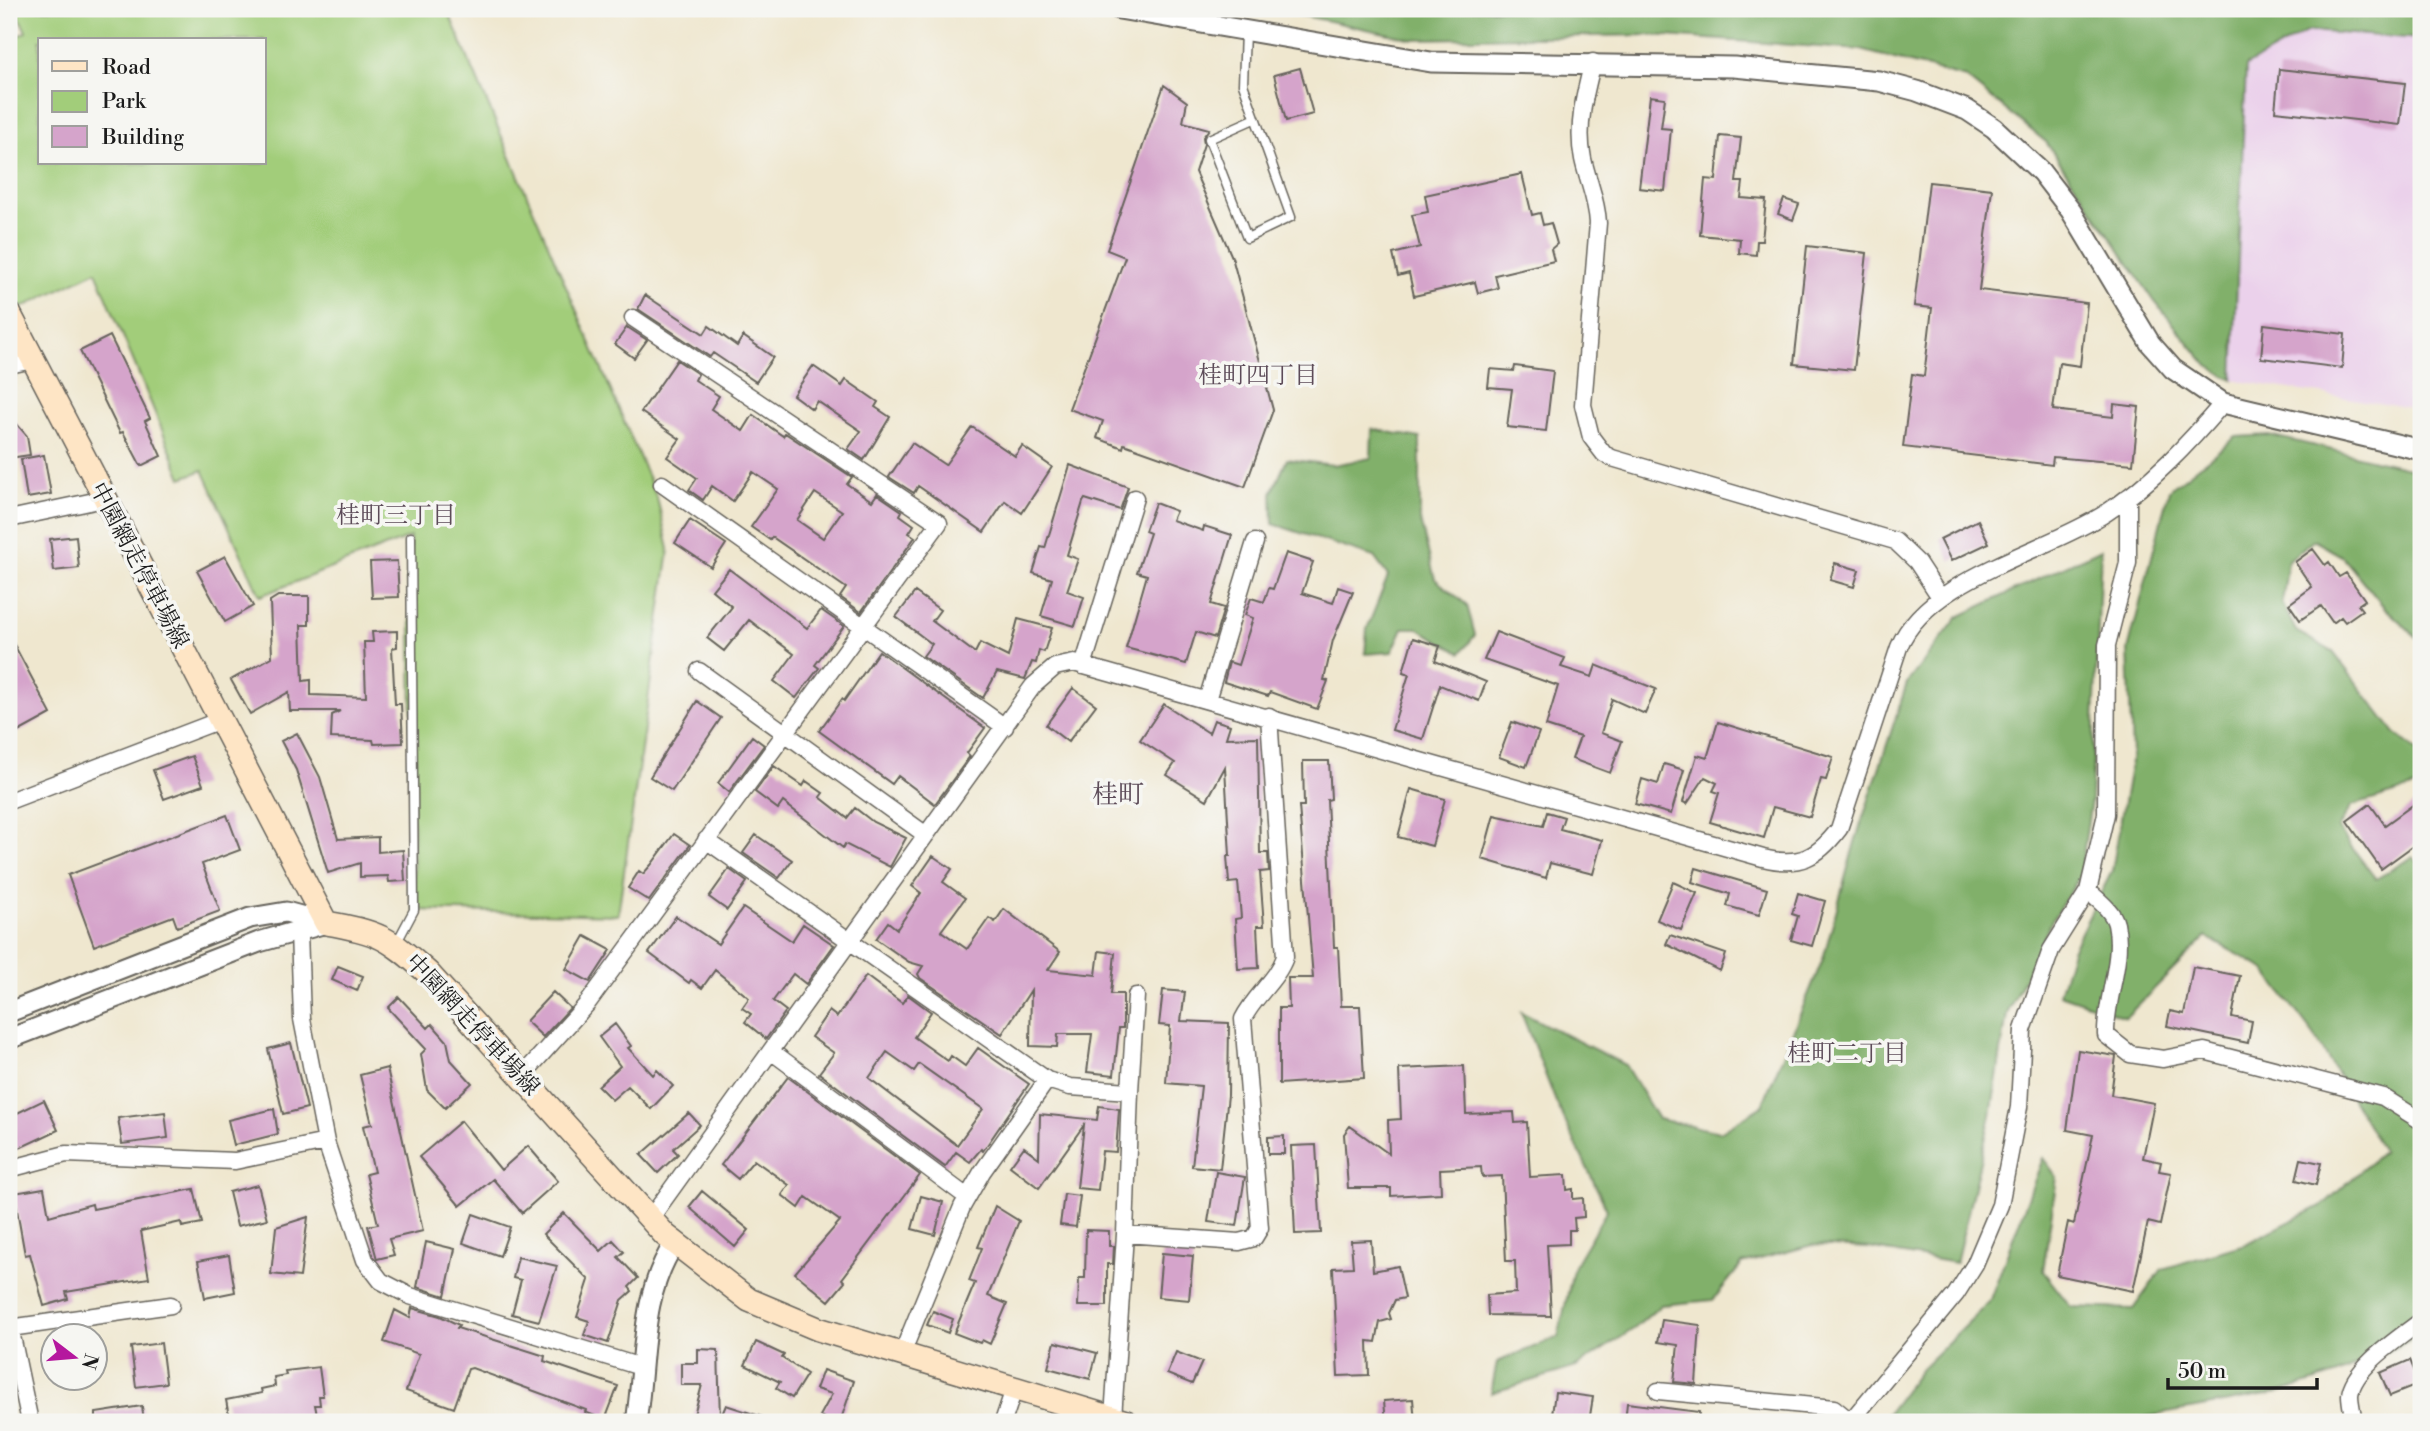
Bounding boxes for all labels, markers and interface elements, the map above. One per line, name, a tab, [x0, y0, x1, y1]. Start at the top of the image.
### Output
legend	[38, 38, 266, 164]
text: Road	[102, 55, 151, 81]
text: Park	[102, 89, 147, 115]
text: Building	[101, 125, 184, 151]
district label: 桂町四丁目	[1198, 361, 1318, 391]
street label: 中園網走停車場線	[84, 478, 195, 653]
district label: 桂町三丁目	[336, 501, 456, 531]
district label: 桂町	[1092, 779, 1144, 811]
street label: 中園網走停車場線	[399, 948, 545, 1102]
district label: 桂町二丁目	[1787, 1039, 1907, 1069]
north arrow	[38, 1322, 108, 1392]
scale bar	[2168, 1347, 2316, 1391]
text: N	[76, 1351, 103, 1372]
text: 50 m	[2178, 1359, 2226, 1385]

